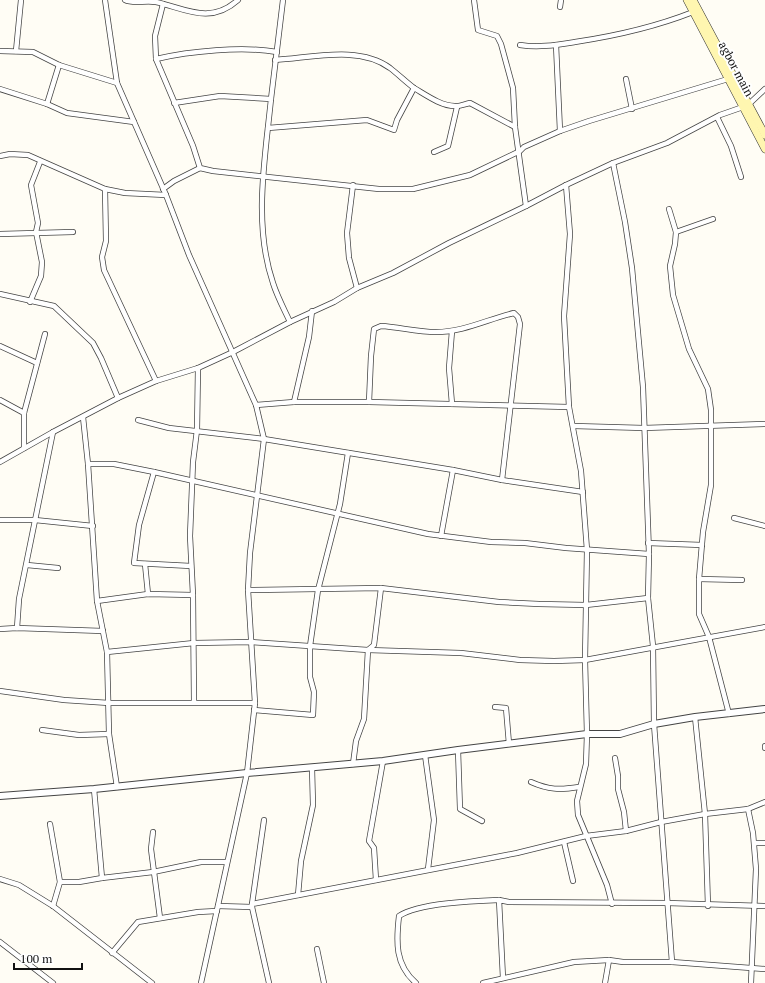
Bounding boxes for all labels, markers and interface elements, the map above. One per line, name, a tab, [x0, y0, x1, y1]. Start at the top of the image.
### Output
street label: agbor main	[716, 39, 757, 99]
scale bar	[14, 945, 82, 971]
text: 100 m	[20, 951, 53, 966]

